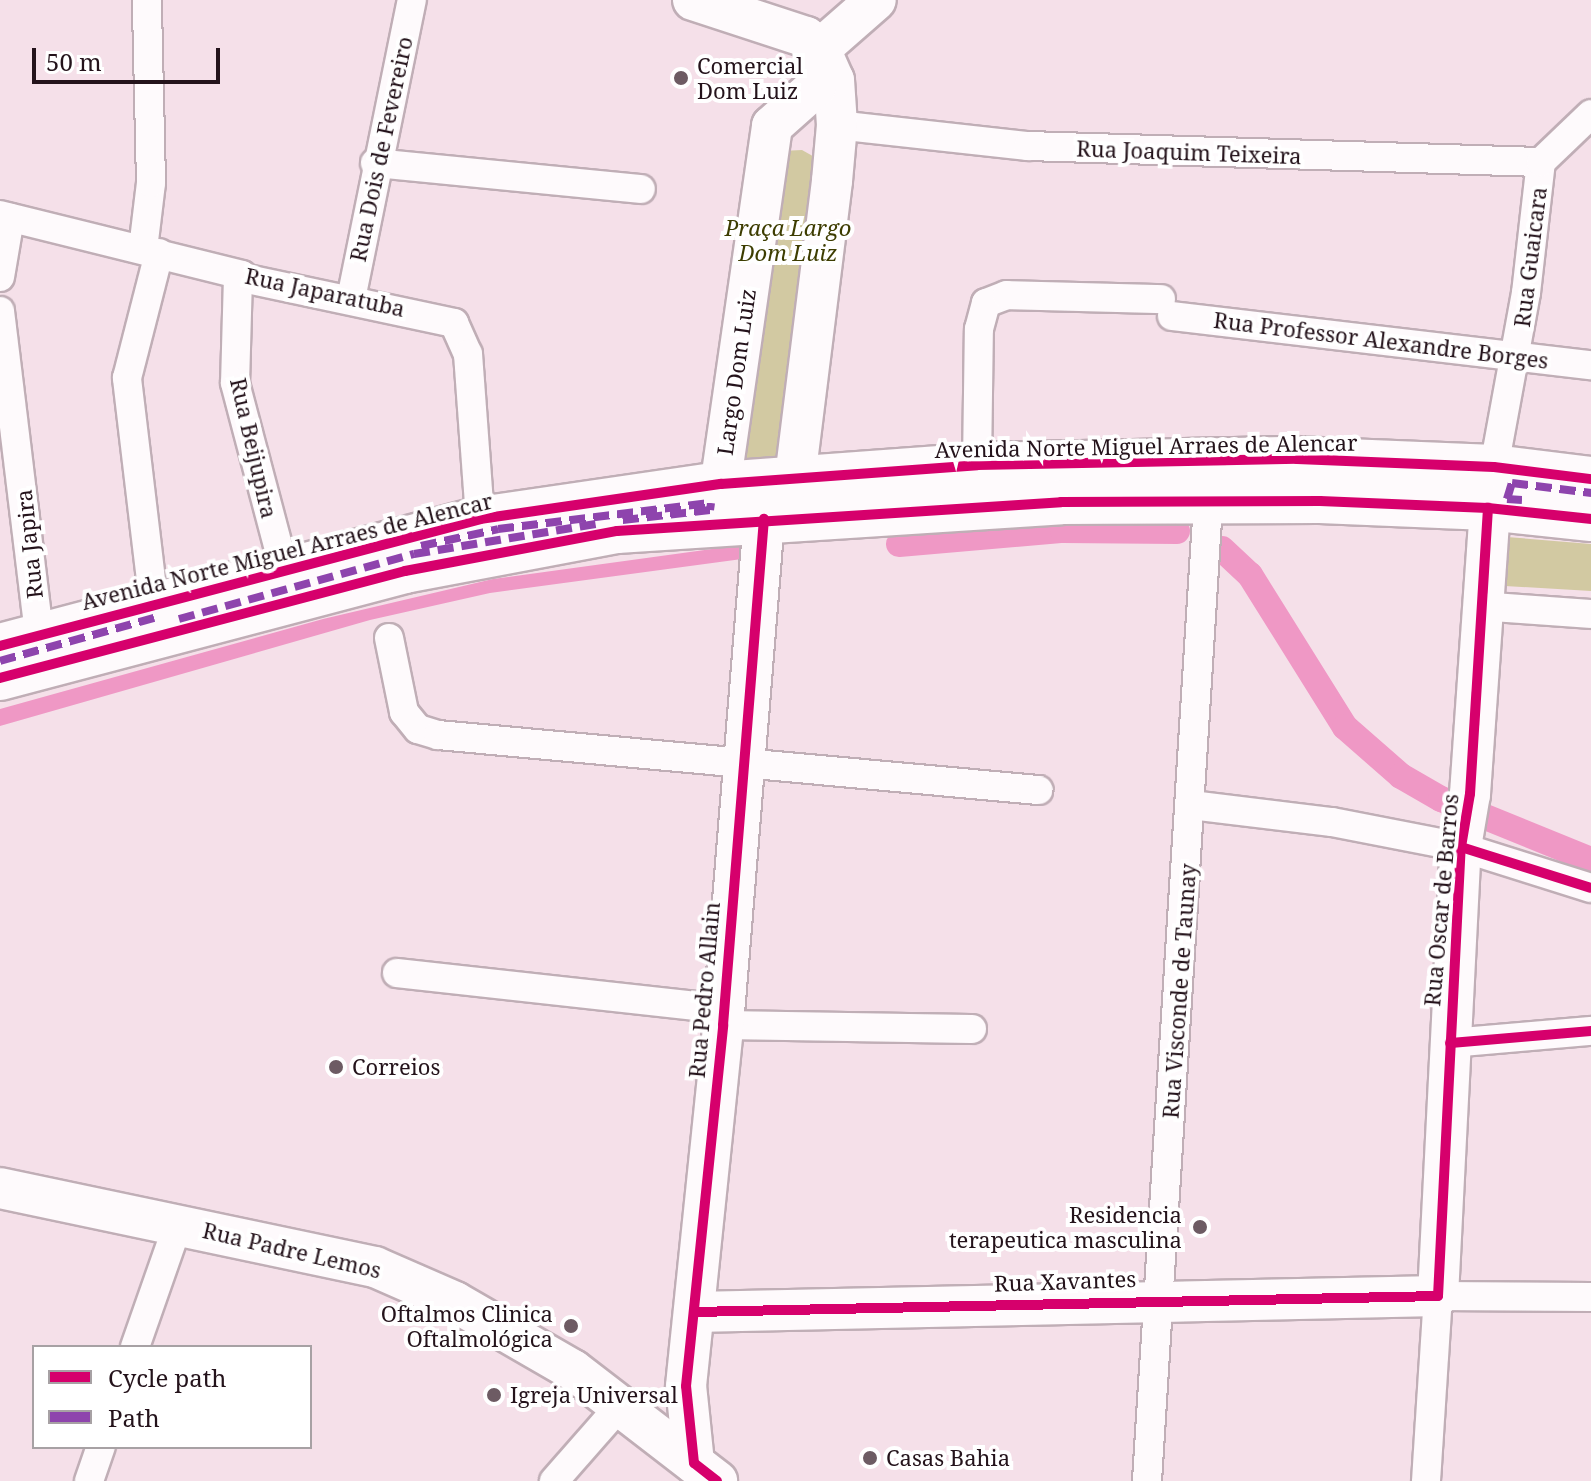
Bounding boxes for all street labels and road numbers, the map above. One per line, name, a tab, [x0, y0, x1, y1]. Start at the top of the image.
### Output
street label: Rua Dois de Fevereiro	[344, 34, 418, 264]
street label: Rua Joaquim Teixeira	[1076, 135, 1302, 169]
street label: Rua Guaicara	[1508, 185, 1552, 329]
street label: Rua Japaratuba	[243, 262, 407, 322]
street label: Largo Dom Luiz	[711, 287, 761, 457]
street label: Rua Professor Alexandre Borges	[1212, 306, 1550, 374]
street label: Rua Beijupira	[225, 375, 283, 521]
street label: Avenida Norte Miguel Arraes de Alencar	[934, 429, 1358, 463]
street label: Avenida Norte Miguel Arraes de Alencar	[79, 487, 495, 615]
street label: Rua Japira	[10, 488, 48, 600]
street label: Rua Oscar de Barros	[1419, 793, 1463, 1007]
street label: Rua Visconde de Taunay	[1157, 863, 1201, 1119]
street label: Rua Pedro Allain	[683, 901, 725, 1079]
street label: Rua Padre Lemos	[200, 1217, 384, 1283]
street label: Rua Xavantes	[994, 1265, 1136, 1297]

